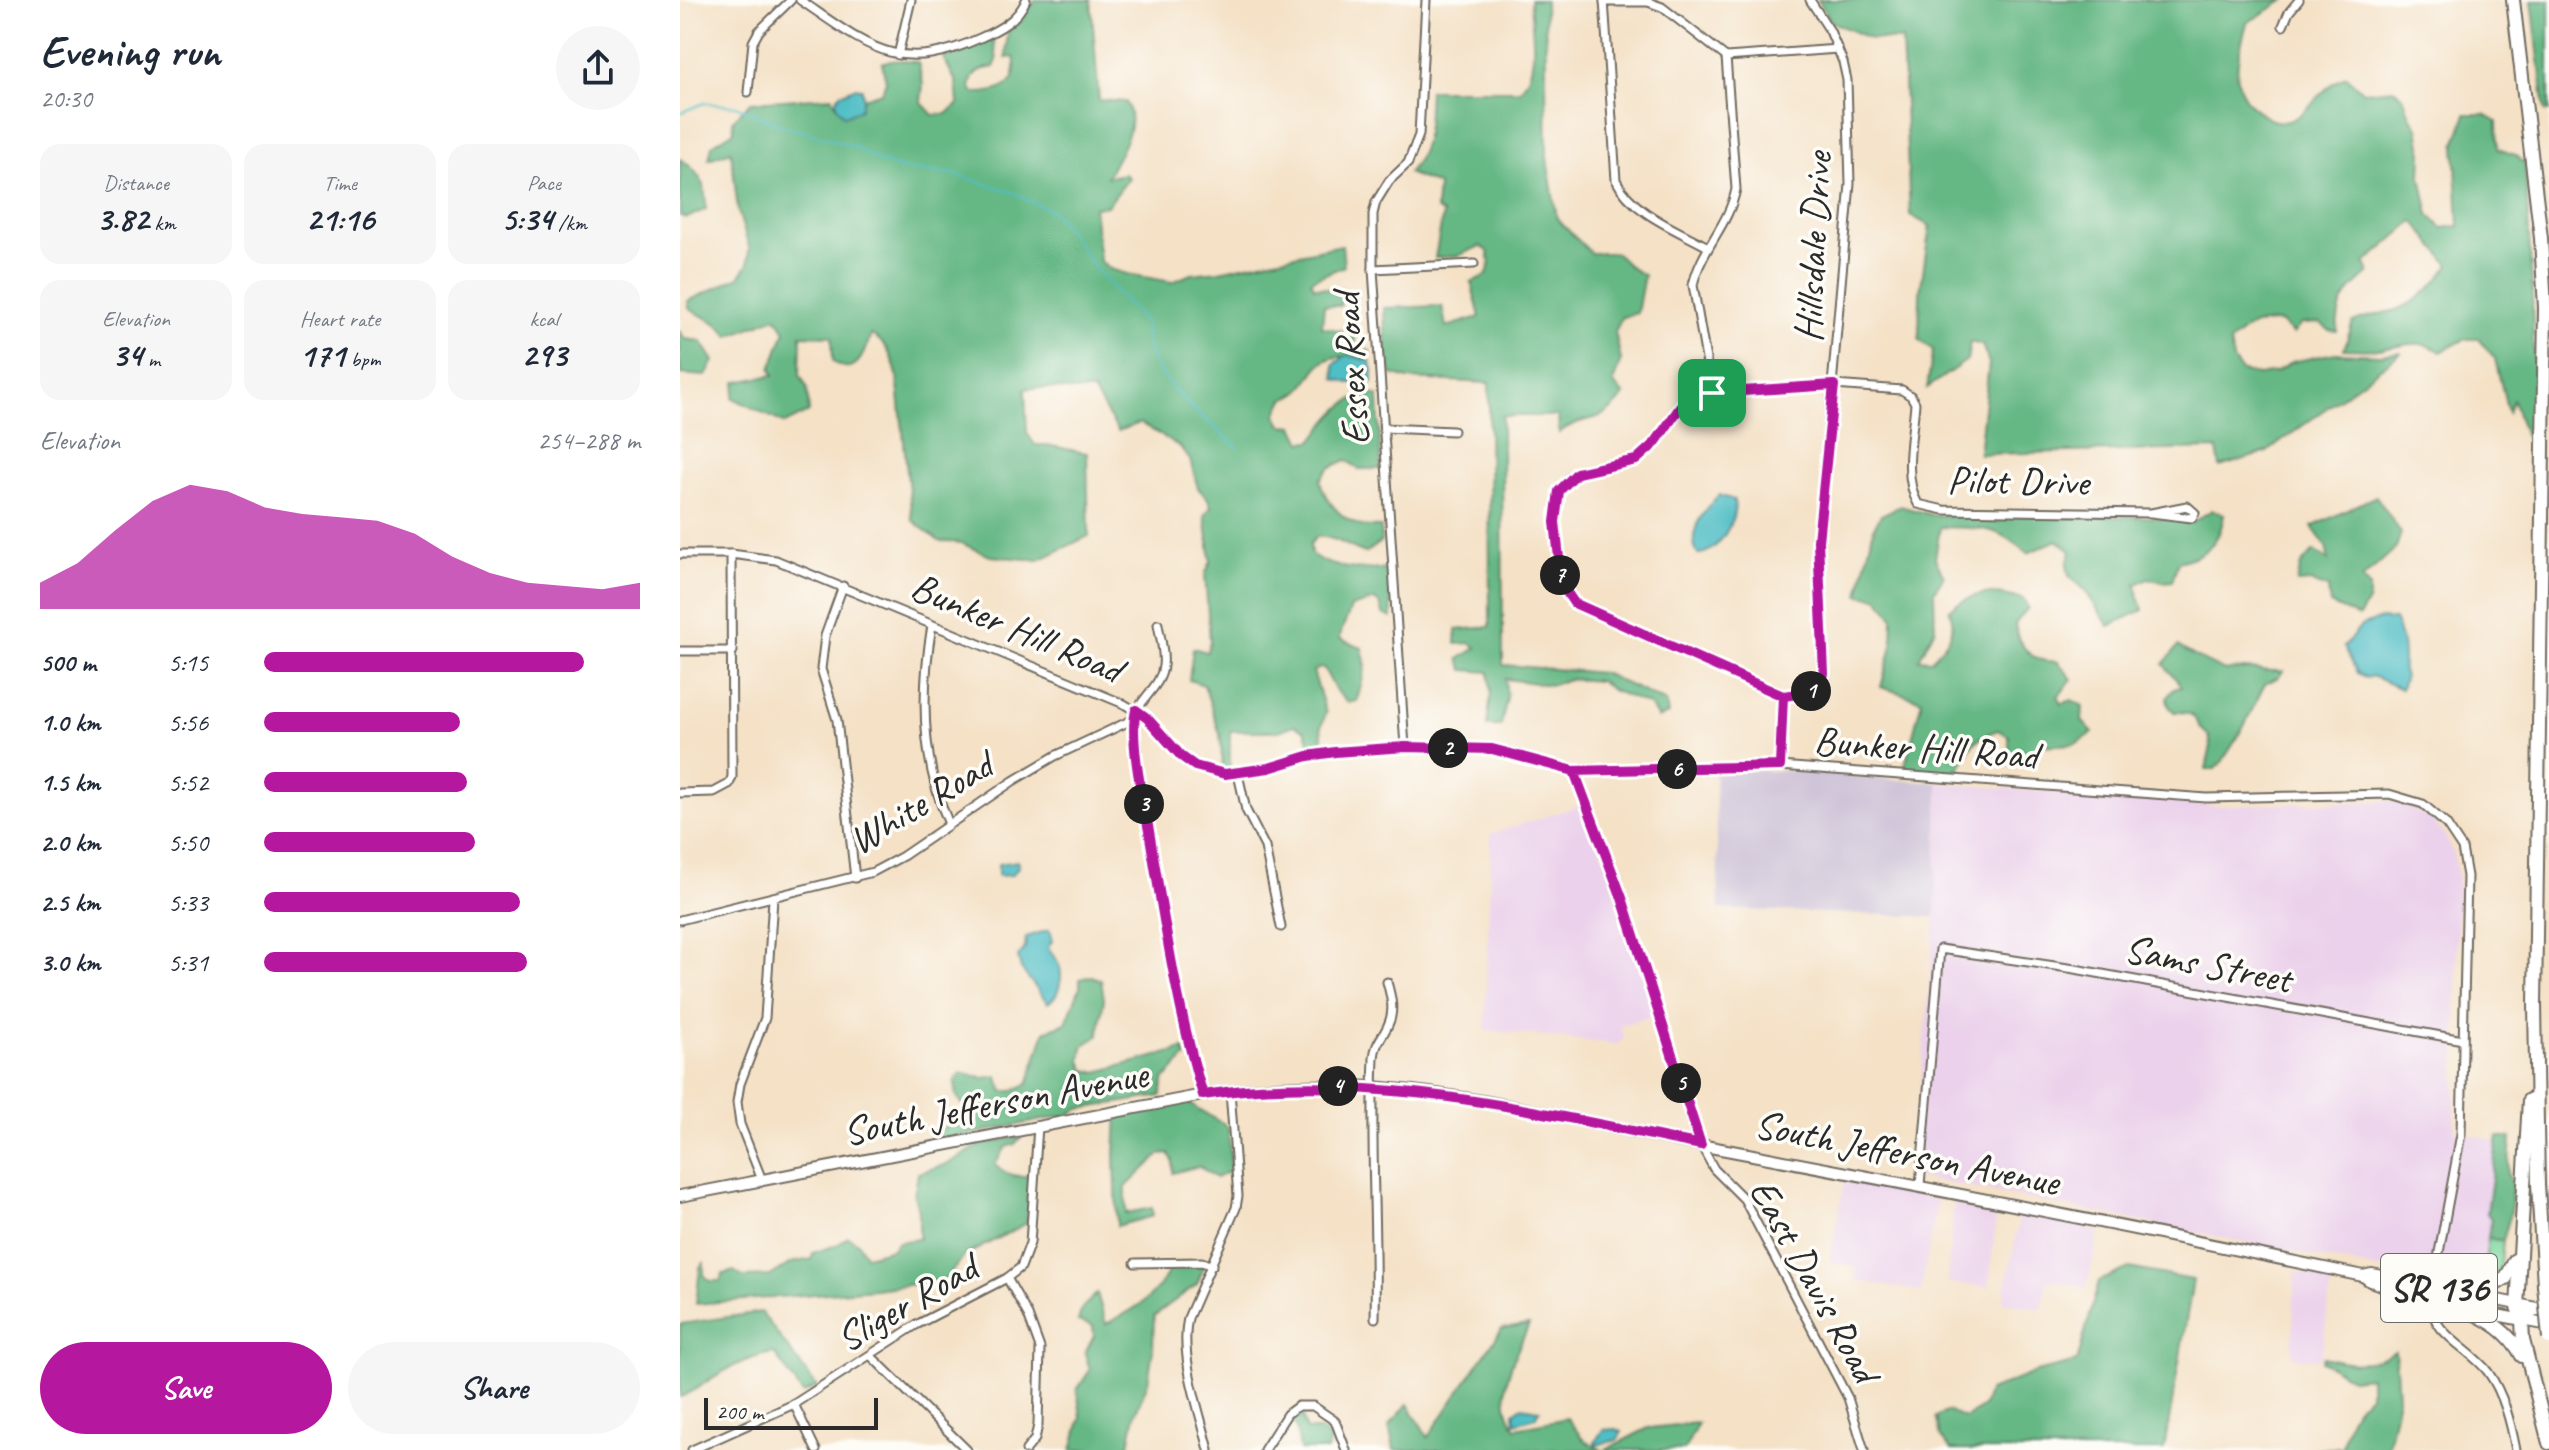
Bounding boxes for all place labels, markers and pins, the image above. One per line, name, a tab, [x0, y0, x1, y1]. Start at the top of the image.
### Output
pin	[1678, 359, 1746, 427]
pin: 7	[1540, 555, 1580, 595]
pin: 1	[1791, 671, 1831, 711]
pin: 2	[1428, 728, 1468, 768]
pin: 6	[1657, 749, 1697, 789]
pin: 3	[1124, 784, 1164, 824]
pin: 5	[1661, 1063, 1701, 1103]
pin: 4	[1318, 1066, 1358, 1106]

